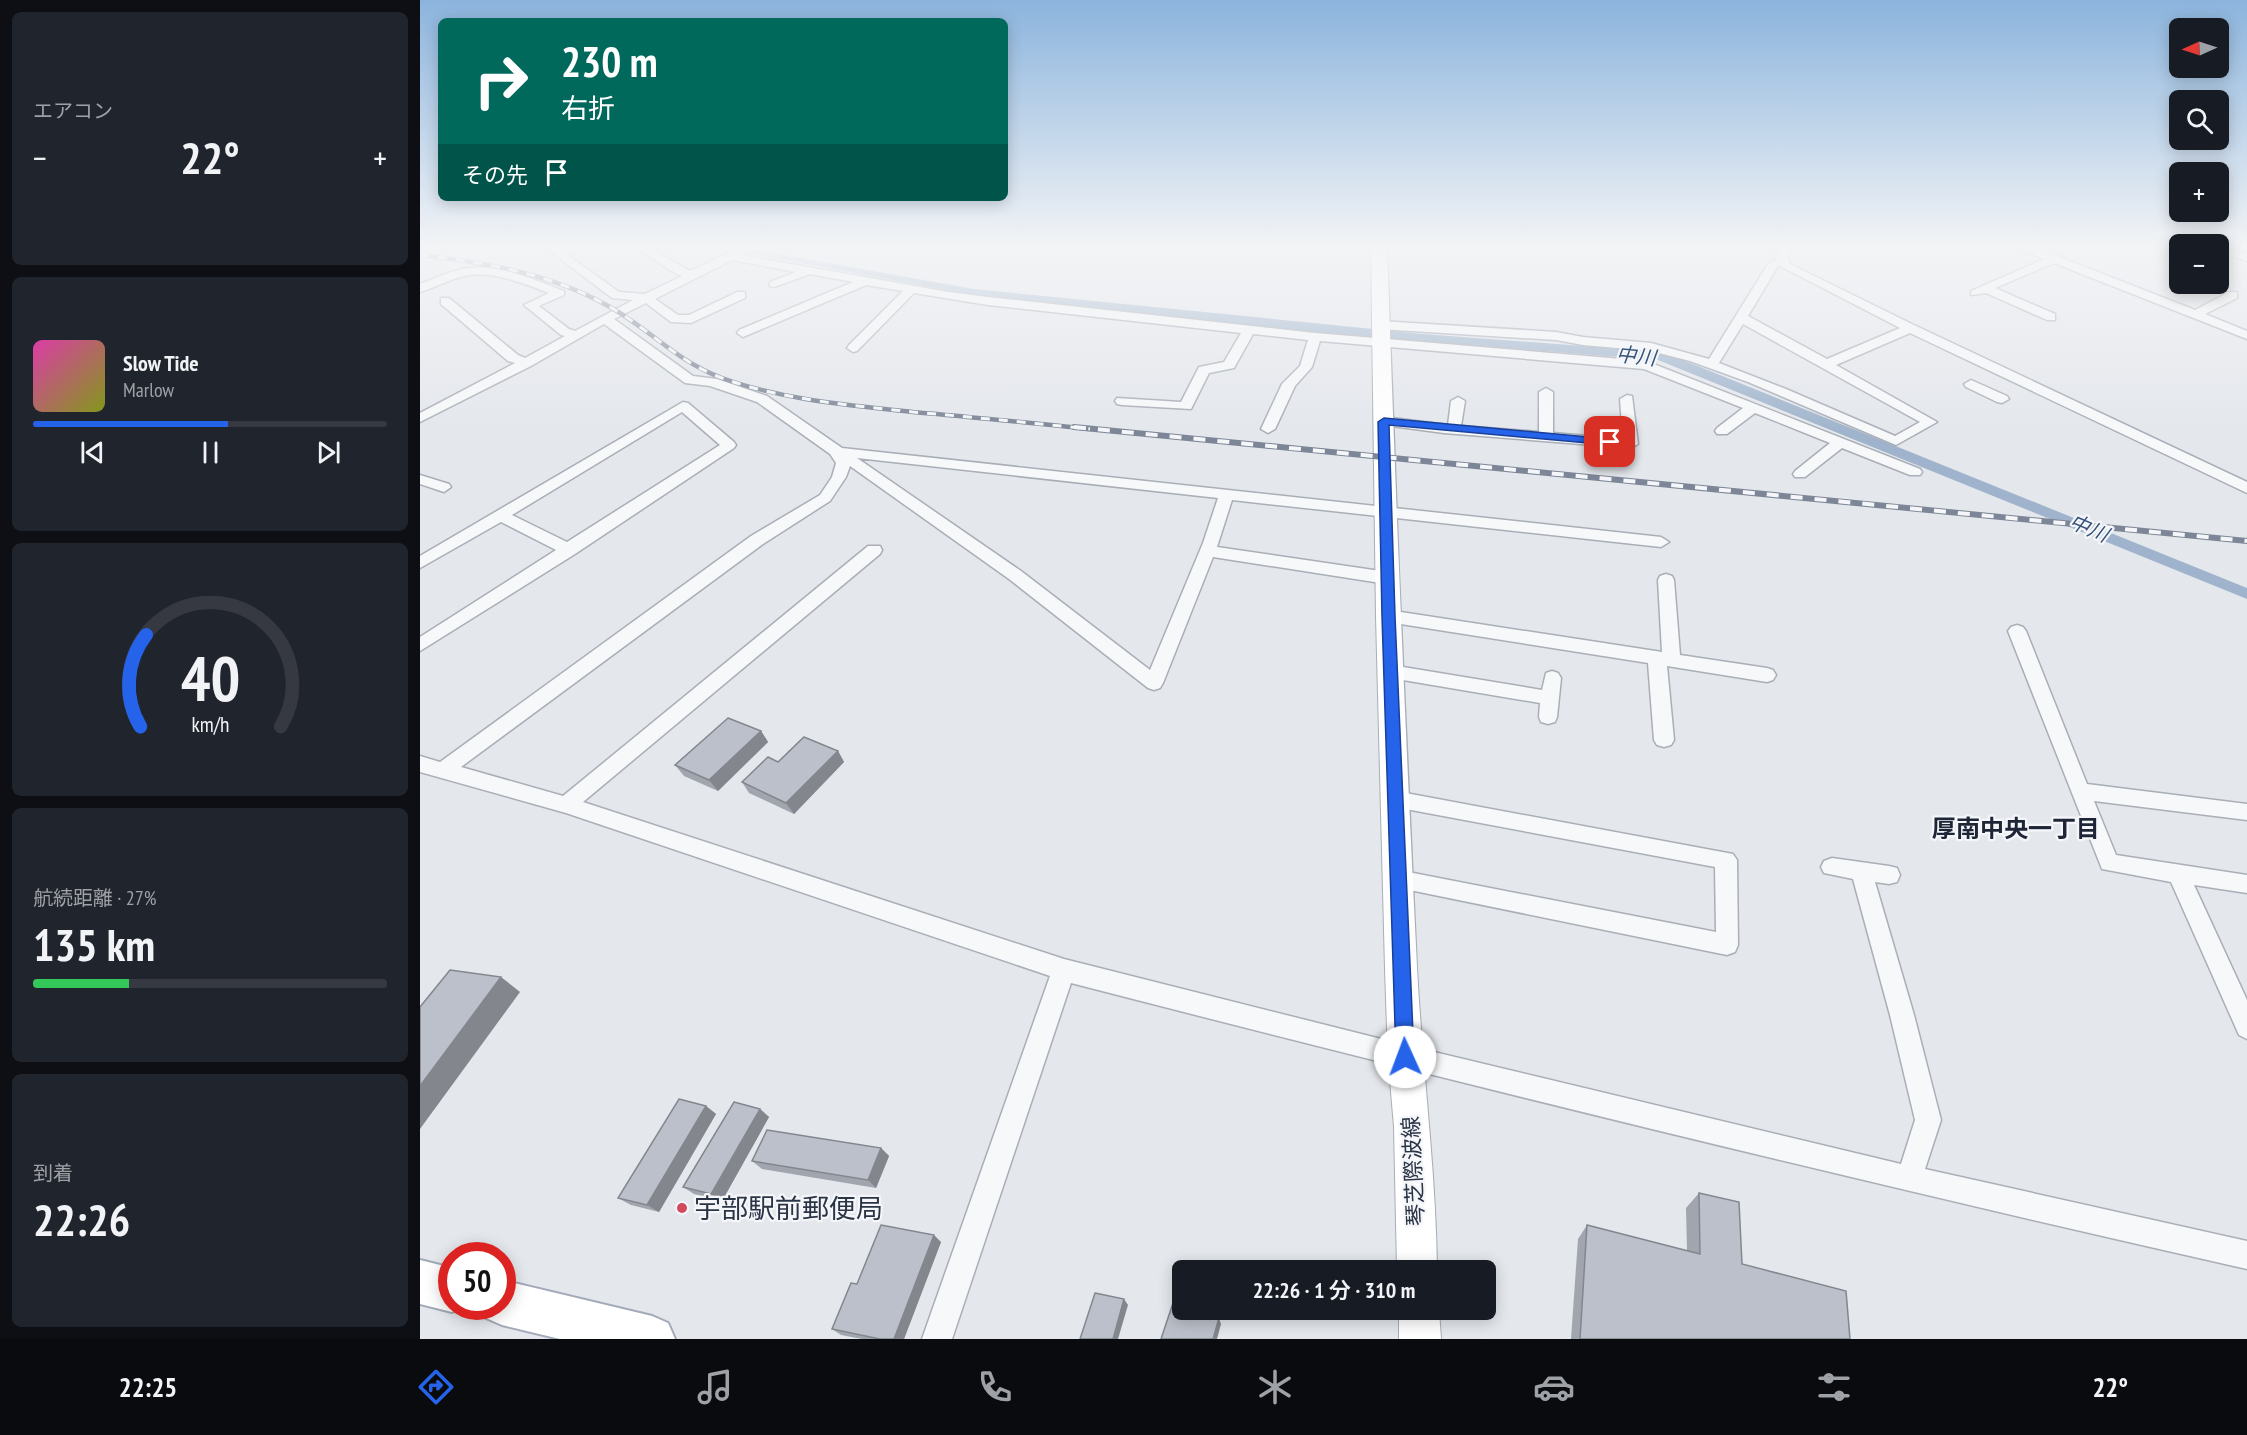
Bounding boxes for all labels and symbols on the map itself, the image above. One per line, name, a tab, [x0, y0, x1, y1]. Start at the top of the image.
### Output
north arrow	[2169, 18, 2229, 78]
water label: 中川	[1615, 341, 1659, 371]
pin	[1584, 416, 1635, 467]
water label: 中川	[2066, 508, 2114, 549]
district label: 厚南中央一丁目	[1932, 813, 2100, 844]
position arrow	[1373, 1025, 1437, 1089]
street label: 琴芝際波線	[1396, 1115, 1430, 1227]
place label: 宇部駅前郵便局	[694, 1191, 883, 1225]
marker: 宇部駅前郵便局	[675, 1201, 689, 1215]
speed limit sign: 50	[438, 1242, 516, 1320]

